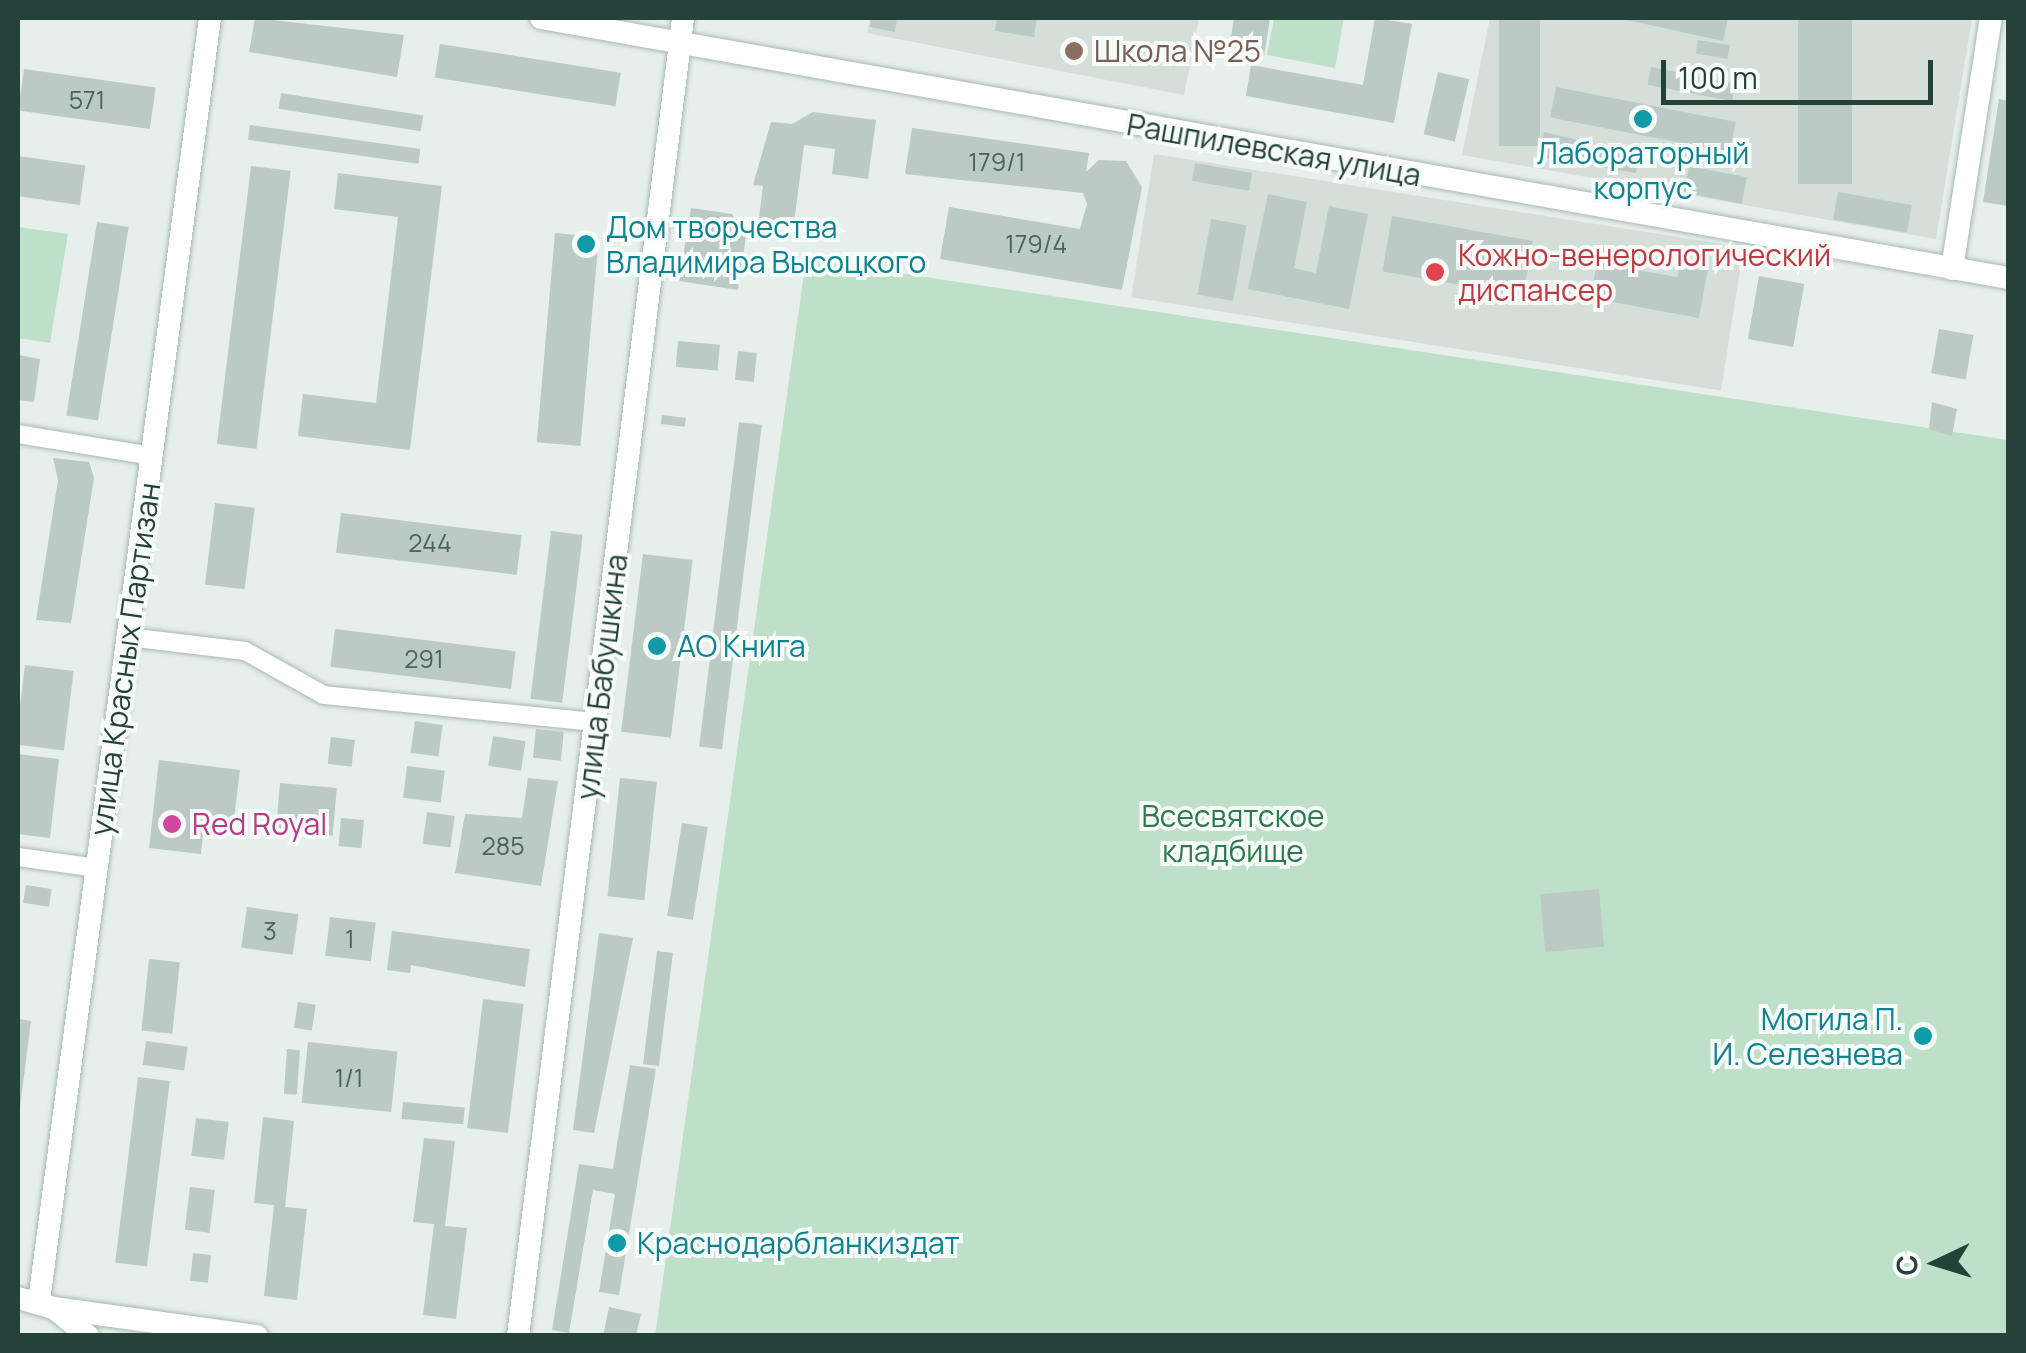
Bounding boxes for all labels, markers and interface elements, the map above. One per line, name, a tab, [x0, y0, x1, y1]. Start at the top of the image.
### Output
place label: Школа №25	[1094, 33, 1261, 69]
marker: Школа №25	[1063, 40, 1085, 62]
scale bar	[1666, 40, 1938, 102]
text: 100 m	[1678, 57, 1758, 98]
house number: 571	[69, 85, 105, 115]
street label: Рашпилевская улица	[1124, 106, 1424, 194]
marker: Лабораторный корпус	[1632, 108, 1654, 130]
place label: Лабораторный корпус	[1537, 135, 1749, 206]
house number: 179/1	[968, 147, 1026, 177]
place label: Дом творчества Владимира Высоцкого	[606, 209, 926, 280]
house number: 179/4	[1005, 229, 1067, 259]
marker: Дом творчества Владимира Высоцкого	[575, 233, 597, 255]
place label: Кожно-венерологический диспансер	[1458, 237, 1831, 308]
marker: Кожно-венерологический диспансер	[1422, 259, 1448, 285]
street label: улица Красных Партизан	[82, 480, 168, 838]
house number: 244	[408, 528, 452, 558]
street label: улица Бабушкина	[569, 552, 635, 802]
place label: АО Книга	[677, 628, 806, 664]
marker: АО Книга	[646, 635, 668, 657]
house number: 291	[404, 644, 444, 674]
park label: Всесвятское кладбище	[1141, 798, 1325, 868]
place label: Red Royal	[192, 806, 327, 842]
marker: Red Royal	[161, 813, 183, 835]
house number: 285	[481, 831, 525, 861]
house number: 3	[263, 916, 277, 946]
house number: 1	[345, 924, 355, 954]
place label: Могила П. И. Селезнева	[1712, 1001, 1903, 1072]
marker: Могила П. И. Селезнева	[1912, 1025, 1934, 1047]
house number: 1/1	[334, 1063, 364, 1093]
north arrow	[1886, 1213, 1986, 1313]
place label: Краснодарбланкиздат	[637, 1225, 960, 1261]
marker: Краснодарбланкиздат	[606, 1232, 628, 1254]
text: С	[1886, 1253, 1926, 1277]

